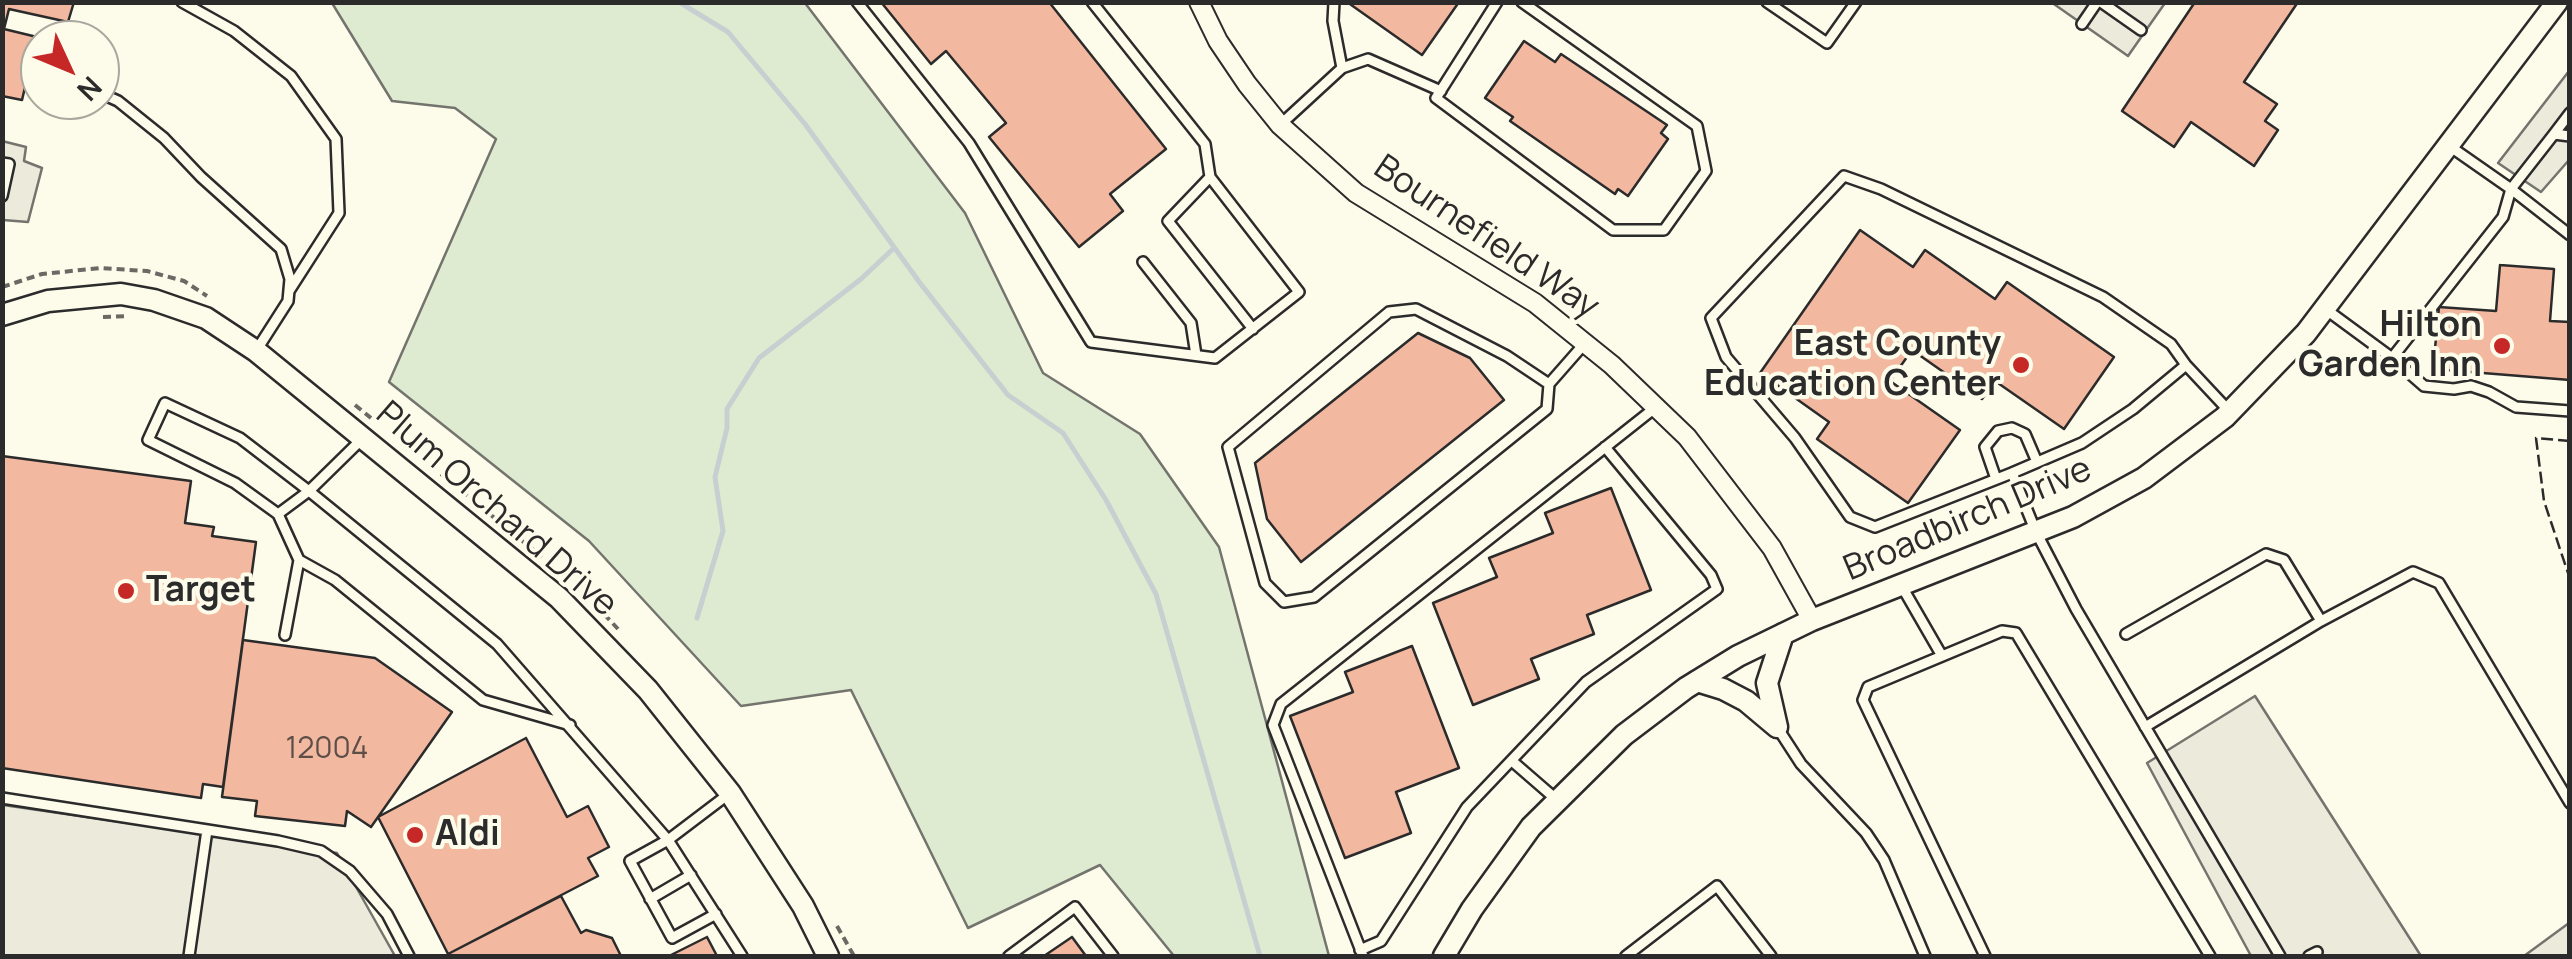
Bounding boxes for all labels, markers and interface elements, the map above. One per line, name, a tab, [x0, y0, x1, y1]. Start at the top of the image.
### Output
north arrow	[20, 20, 120, 120]
text: N	[69, 69, 111, 110]
street label: Bournefield Way	[1366, 147, 1606, 329]
place label: Hilton Garden Inn	[2298, 305, 2482, 387]
place label: East County Education Center	[1704, 324, 2001, 406]
marker: Hilton Garden Inn	[2491, 335, 2513, 357]
marker: East County Education Center	[2010, 354, 2032, 376]
street label: Plum Orchard Drive	[367, 394, 625, 626]
street label: Broadbirch Drive	[1838, 449, 2098, 591]
place label: Target	[146, 570, 256, 612]
marker: Target	[115, 580, 137, 602]
house number: 12004	[285, 732, 369, 768]
place label: Aldi	[435, 814, 500, 856]
marker: Aldi	[404, 824, 426, 846]

